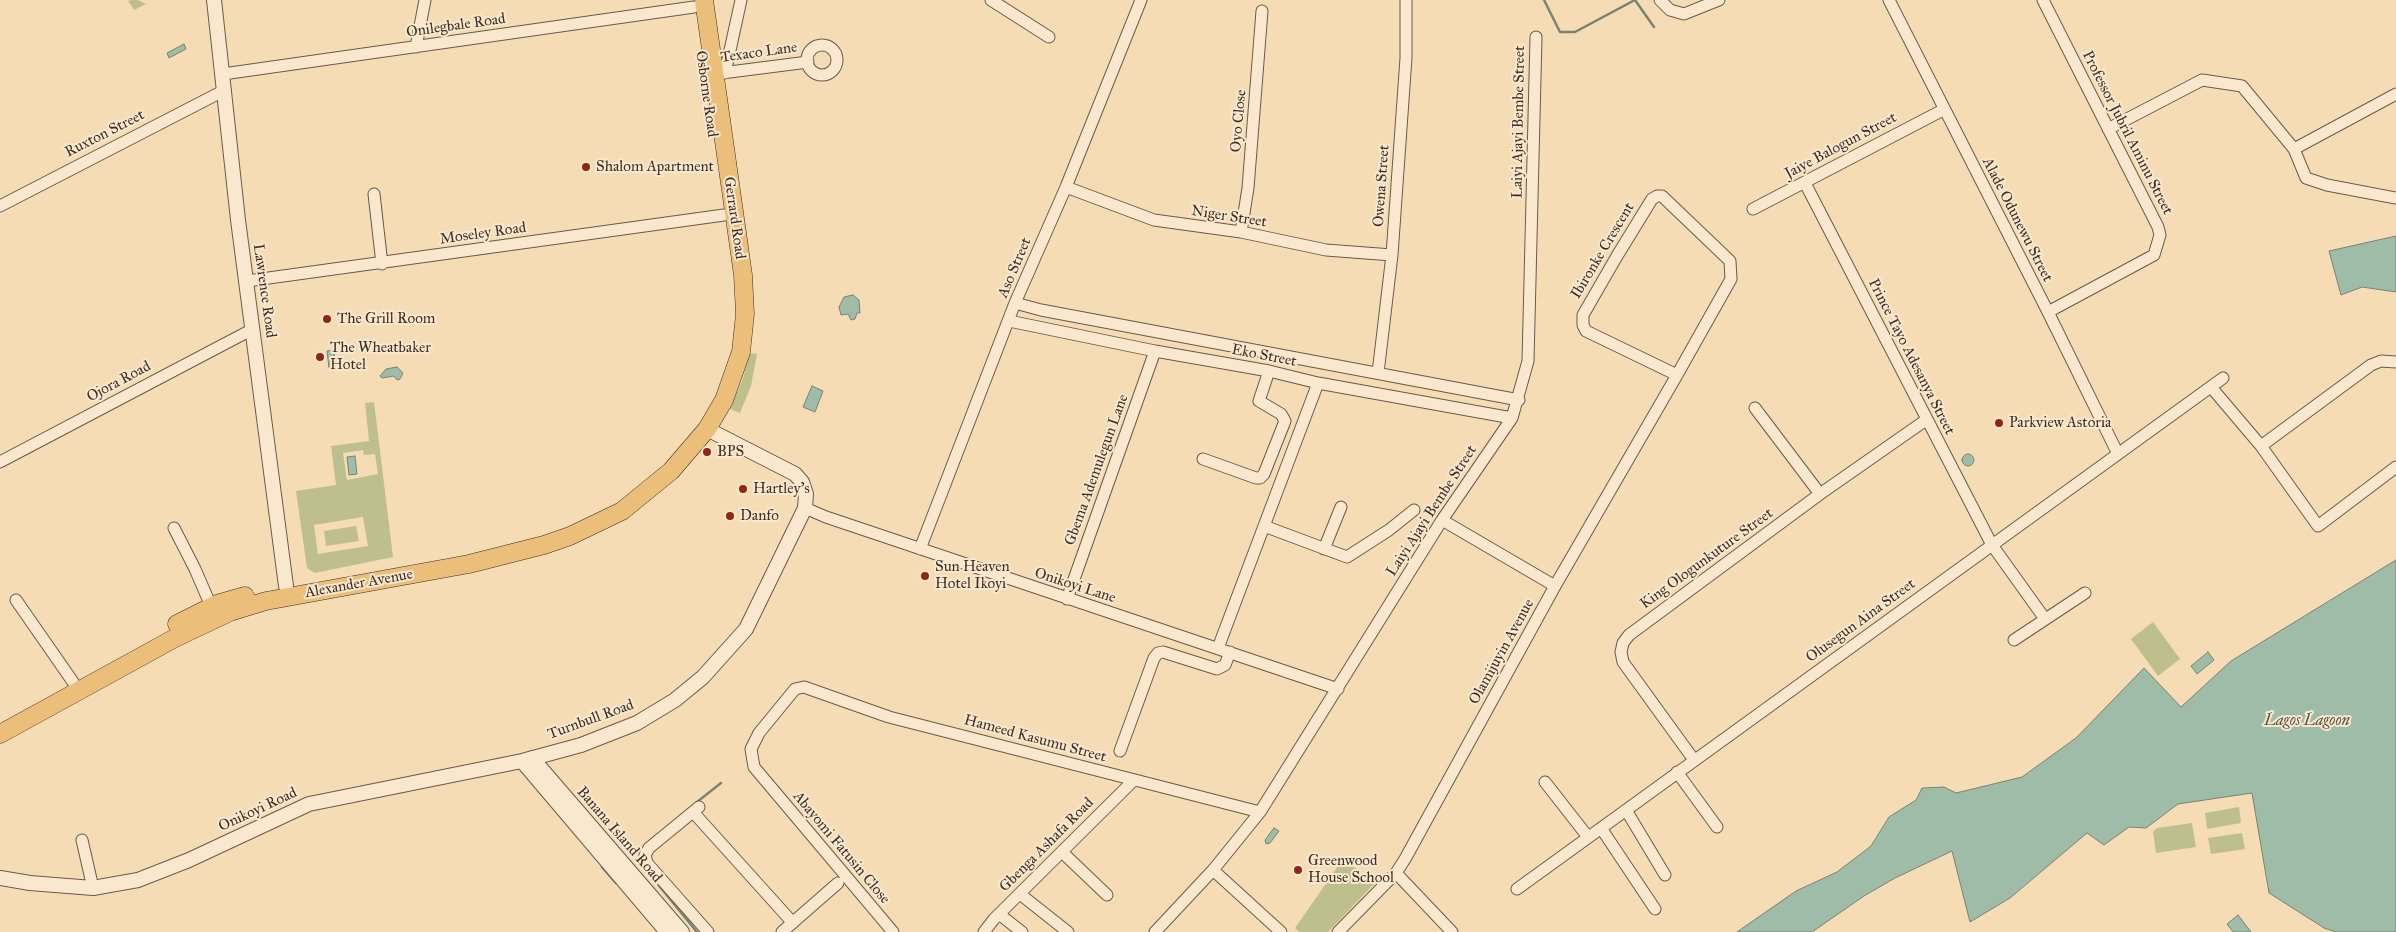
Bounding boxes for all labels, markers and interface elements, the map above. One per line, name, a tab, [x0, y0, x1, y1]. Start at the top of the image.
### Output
street label: Onilegbale Road	[405, 10, 507, 42]
street label: Texaco Lane	[719, 39, 799, 67]
street label: Laiyi Ajayi Bembe Street	[1509, 46, 1529, 198]
street label: Professor Jubril Aminu Street	[2078, 48, 2176, 218]
street label: Osborne Road	[691, 50, 721, 138]
street label: Oyo Close	[1227, 89, 1251, 153]
street label: Ruxton Street	[62, 106, 148, 162]
street label: Jaiye Balogun Street	[1782, 109, 1900, 183]
street label: Owena Street	[1370, 144, 1394, 228]
street label: Alade Odunewu Street	[1978, 155, 2056, 285]
place label: Shalom Apartment	[596, 158, 714, 176]
marker: Shalom Apartment	[580, 161, 592, 173]
street label: Gerrard Road	[719, 176, 749, 260]
street label: Ibironke Crescent	[1567, 200, 1639, 302]
street label: Niger Street	[1190, 202, 1268, 232]
street label: Moseley Road	[439, 219, 527, 249]
street label: Aso Street	[994, 235, 1036, 301]
street label: Lawrence Road	[248, 243, 280, 339]
street label: Prince Tayo Adesanya Street	[1864, 276, 1958, 438]
place label: The Grill Room	[337, 310, 435, 328]
marker: The Grill Room	[321, 313, 333, 325]
place label: The Wheatbaker Hotel	[330, 339, 431, 374]
street label: Eko Street	[1230, 341, 1298, 371]
marker: The Wheatbaker Hotel	[314, 351, 326, 363]
street label: Ojora Road	[84, 358, 154, 406]
street label: Gbema Ademulegun Lane	[1061, 392, 1133, 548]
place label: Parkview Astoria	[2009, 414, 2111, 432]
marker: Parkview Astoria	[1993, 417, 2005, 429]
street label: Laiyi Ajayi Bembe Street	[1383, 442, 1481, 580]
place label: BPS	[717, 443, 744, 461]
marker: BPS	[701, 446, 713, 458]
place label: Hartley's	[753, 480, 810, 498]
marker: Hartley's	[737, 483, 749, 495]
street label: King Ologunkuture Street	[1637, 505, 1777, 613]
place label: Danfo	[740, 507, 779, 525]
marker: Danfo	[724, 510, 736, 522]
place label: Sun Heaven Hotel Ikoyi	[935, 558, 1010, 593]
street label: Onikoyi Lane	[1032, 564, 1118, 608]
street label: Alexander Avenue	[304, 566, 414, 602]
marker: Sun Heaven Hotel Ikoyi	[919, 570, 931, 582]
street label: Olusegun Aina Street	[1803, 575, 1919, 667]
street label: Olamijuyin Avenue	[1466, 596, 1538, 708]
street label: Turnbull Road	[546, 696, 636, 744]
street label: Hameed Kasumu Street	[962, 711, 1108, 767]
water label: Lagos Lagoon	[2264, 711, 2350, 731]
street label: Banana Island Road	[572, 783, 666, 887]
street label: Onikoyi Road	[216, 784, 300, 836]
street label: Abayomi Fatusin Close	[789, 788, 893, 908]
street label: Gbenga Ashafa Road	[996, 794, 1098, 896]
place label: Greenwood House School	[1308, 852, 1394, 887]
marker: Greenwood House School	[1292, 864, 1304, 876]

